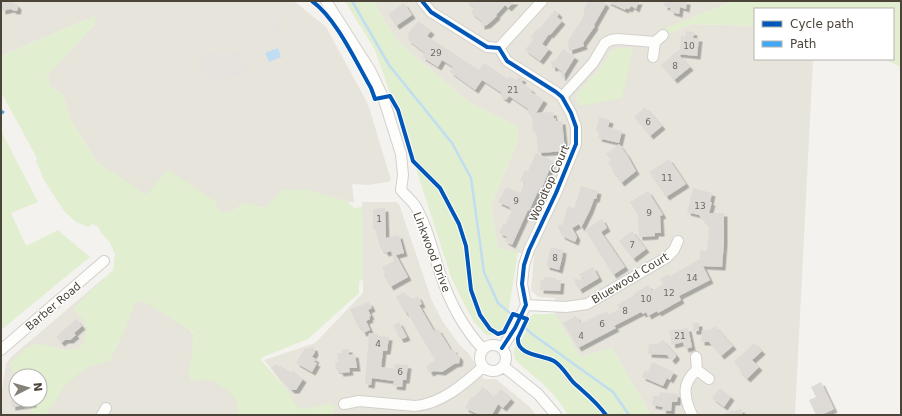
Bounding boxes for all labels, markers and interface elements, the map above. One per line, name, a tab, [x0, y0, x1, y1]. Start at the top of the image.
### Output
legend	[754, 8, 894, 60]
text: Cycle path	[790, 17, 854, 31]
text: Path	[790, 37, 816, 51]
house number: 10	[683, 41, 695, 51]
house number: 29	[430, 48, 442, 58]
house number: 8	[672, 61, 678, 71]
house number: 21	[507, 85, 519, 95]
house number: 6	[645, 117, 651, 127]
street label: Woodtop Court	[527, 142, 572, 223]
house number: 11	[661, 173, 673, 183]
house number: 9	[513, 196, 519, 206]
house number: 13	[694, 201, 706, 211]
house number: 9	[646, 208, 652, 218]
street label: Linkwood Drive	[410, 210, 453, 294]
house number: 1	[376, 214, 382, 224]
house number: 7	[629, 240, 635, 250]
street label: Bluewood Court	[589, 250, 672, 307]
house number: 8	[552, 253, 558, 263]
house number: 14	[686, 273, 698, 283]
street label: Barber Road	[23, 279, 84, 333]
house number: 12	[663, 288, 675, 298]
house number: 10	[640, 294, 652, 304]
house number: 8	[622, 306, 628, 316]
house number: 6	[599, 319, 605, 329]
house number: 4	[578, 331, 584, 341]
house number: 21	[674, 331, 686, 341]
house number: 4	[375, 339, 381, 349]
house number: 6	[397, 367, 403, 377]
north arrow	[8, 368, 48, 408]
text: N	[31, 382, 44, 392]

